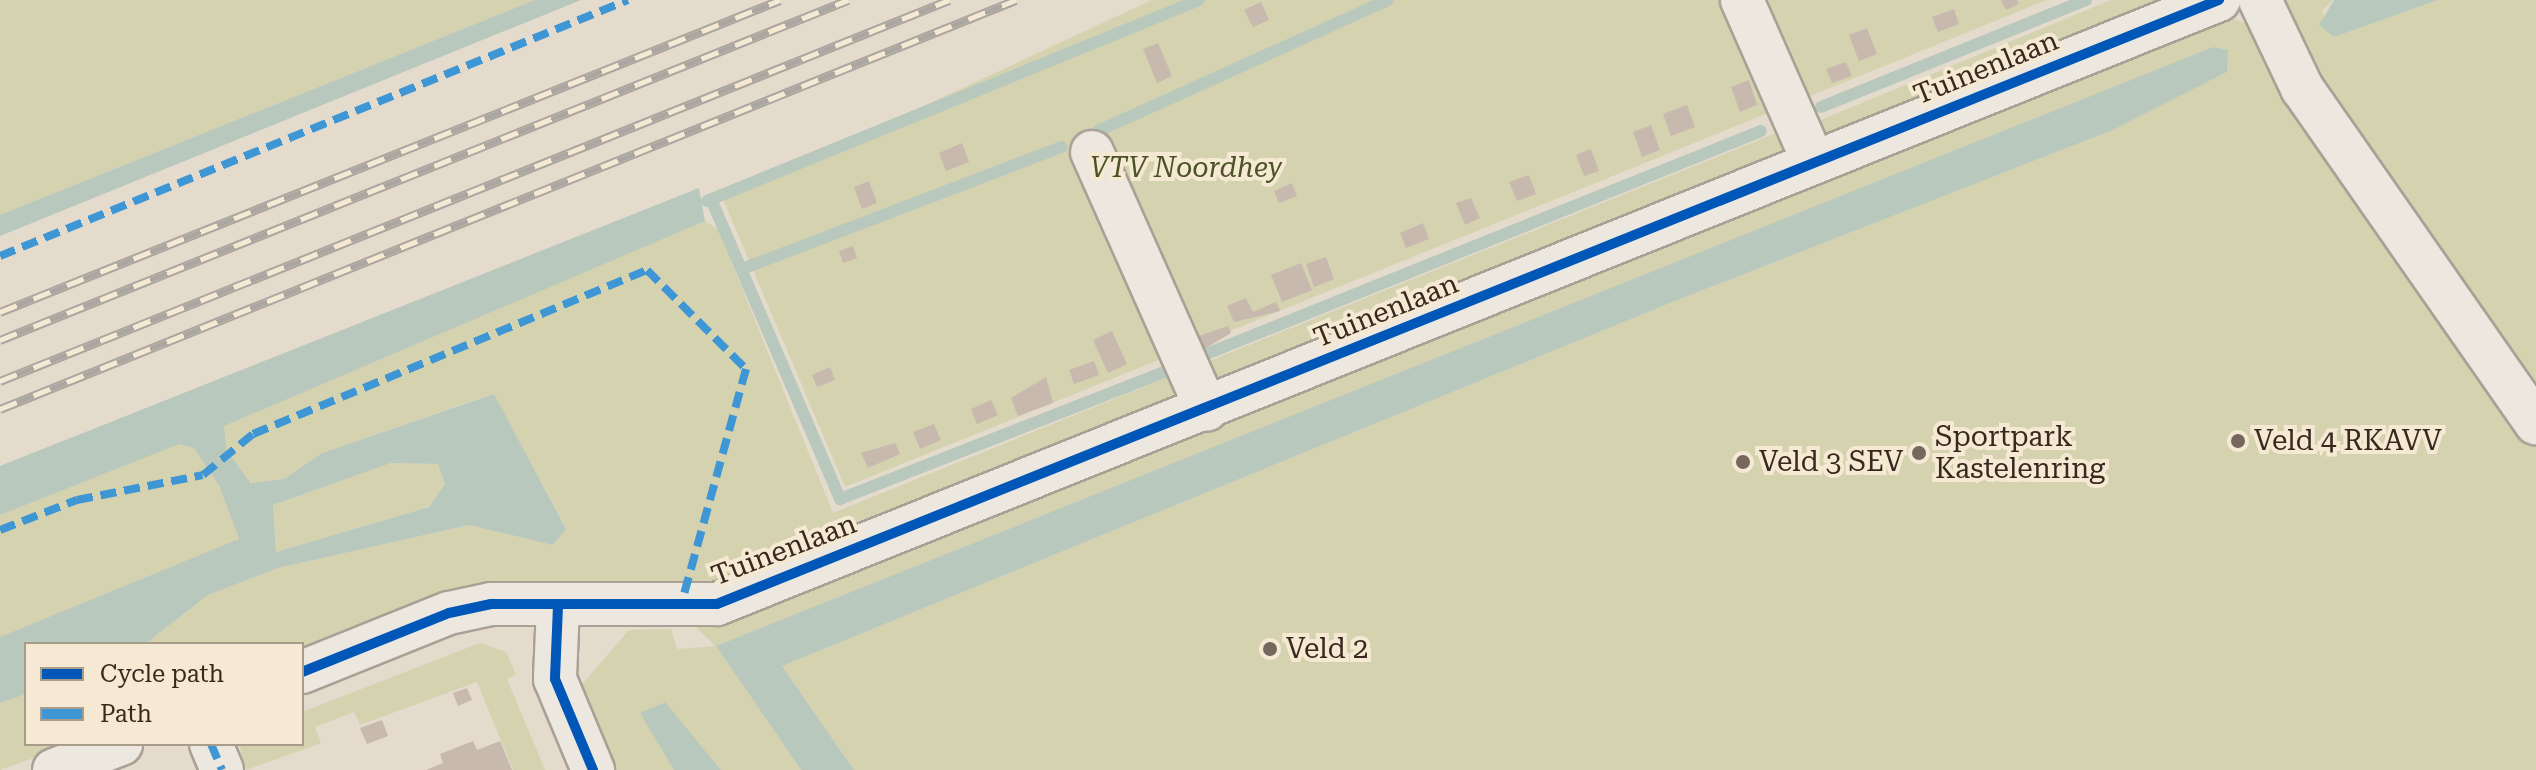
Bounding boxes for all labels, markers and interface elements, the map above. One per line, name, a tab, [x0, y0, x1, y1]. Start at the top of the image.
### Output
street label: Tuinenlaan	[1909, 24, 2063, 112]
park label: VTV Noordhey	[1090, 151, 1282, 185]
street label: Tuinenlaan	[1309, 267, 1463, 355]
place label: Sportpark Kastelenring	[1935, 420, 2105, 486]
place label: Veld 4 RKAVV	[2254, 424, 2442, 458]
marker: Veld 4 RKAVV	[2229, 432, 2247, 450]
marker: Sportpark Kastelenring	[1910, 444, 1928, 462]
place label: Veld 3 SEV	[1759, 445, 1903, 479]
marker: Veld 3 SEV	[1734, 453, 1752, 471]
street label: Tuinenlaan	[707, 507, 861, 593]
place label: Veld 2	[1286, 632, 1368, 666]
marker: Veld 2	[1261, 640, 1279, 658]
legend	[24, 642, 304, 746]
text: Cycle path	[100, 660, 224, 688]
text: Path	[100, 700, 152, 728]

